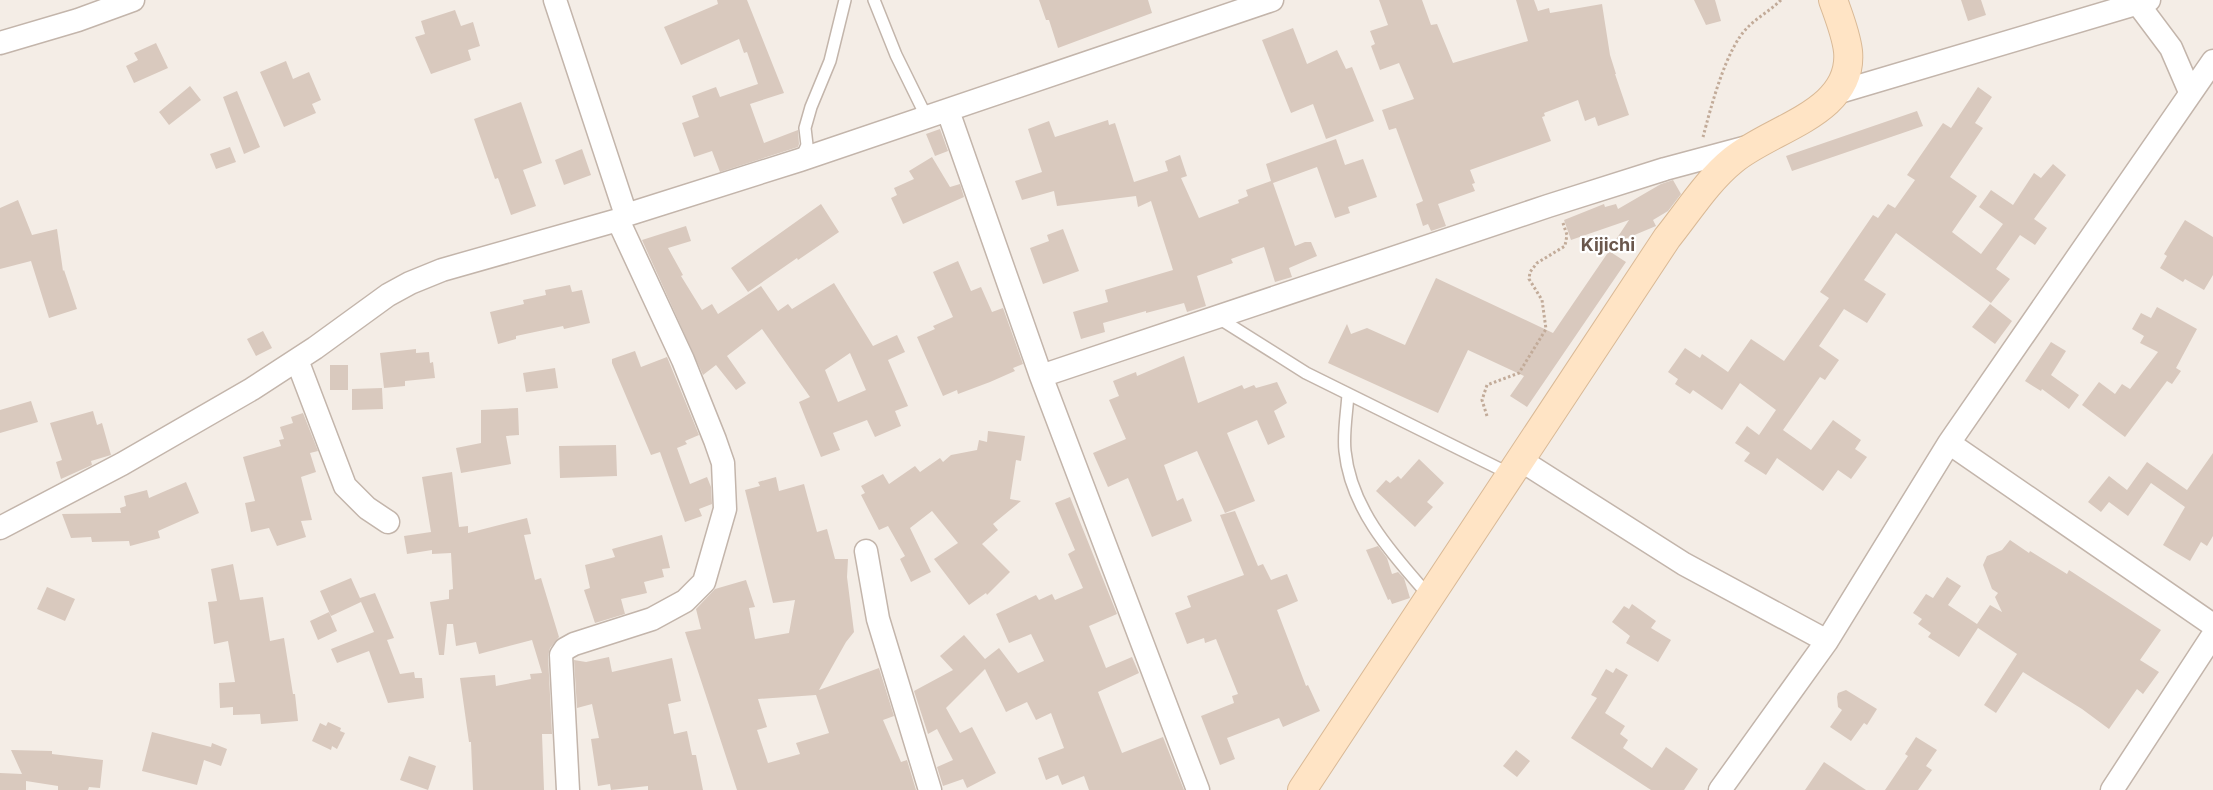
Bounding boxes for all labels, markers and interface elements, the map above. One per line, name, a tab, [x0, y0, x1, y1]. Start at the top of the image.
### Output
district label: Kijichi	[1581, 234, 1635, 255]

